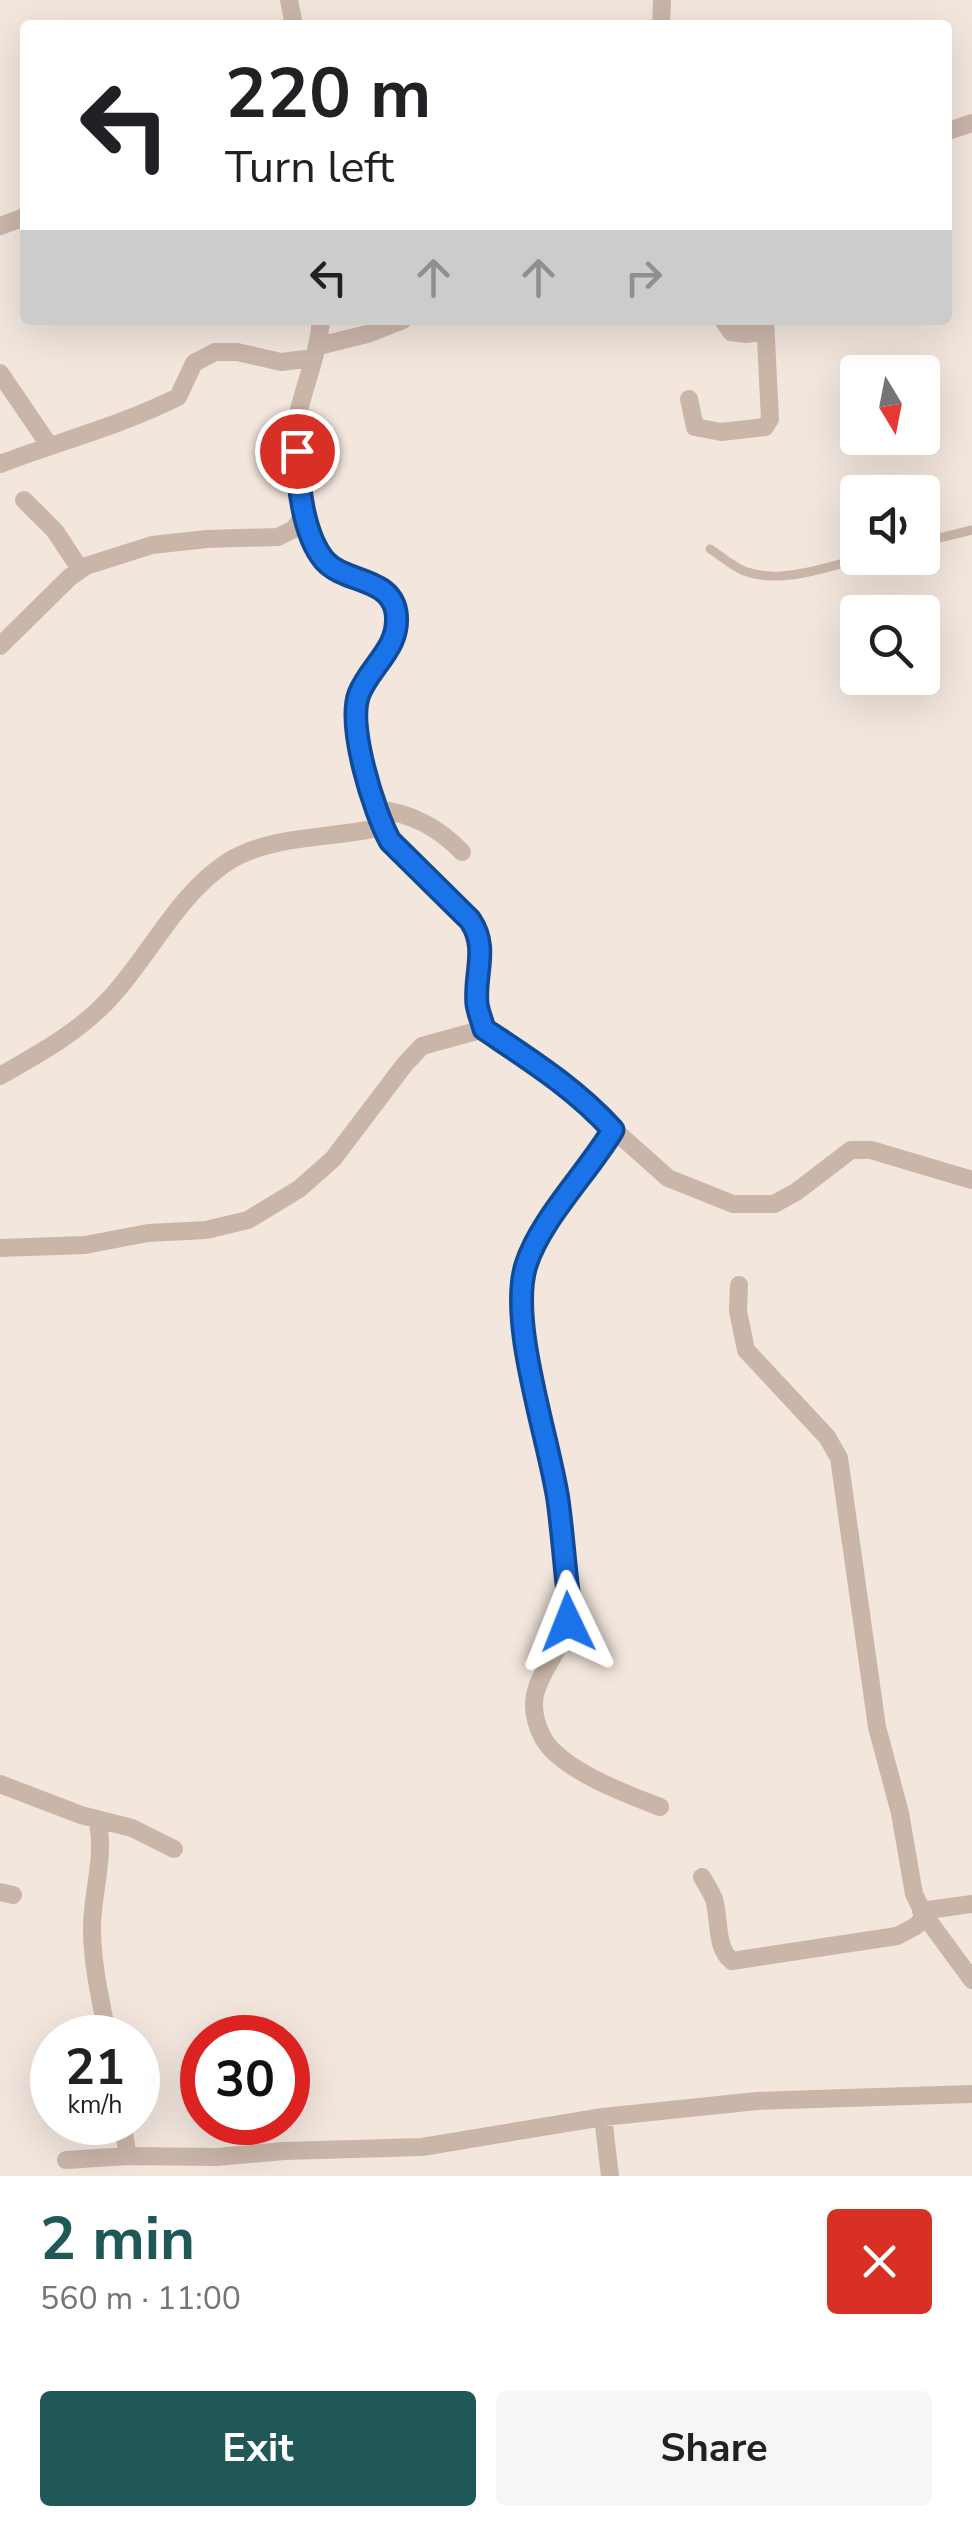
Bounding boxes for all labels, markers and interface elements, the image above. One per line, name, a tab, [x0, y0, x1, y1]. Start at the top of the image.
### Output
text: 220 m	[225, 46, 431, 142]
icon: left	[60, 60, 190, 190]
text: Turn left	[225, 137, 394, 198]
icon: left	[301, 250, 356, 305]
icon: ahead	[406, 250, 461, 305]
icon: ahead	[511, 250, 566, 305]
icon: right	[616, 250, 671, 305]
north arrow	[840, 355, 940, 455]
map controls	[840, 355, 940, 695]
pin	[255, 409, 340, 494]
icon: arrive	[270, 424, 325, 479]
button: sound	[840, 475, 940, 575]
button: search	[840, 595, 940, 695]
position arrow	[516, 1570, 620, 1674]
speed limit sign: 30	[180, 2015, 310, 2145]
text: 21	[65, 2033, 125, 2102]
text: km/h	[67, 2088, 123, 2122]
text: 2 min	[40, 2198, 195, 2280]
button: close	[827, 2209, 932, 2314]
text: 560 m · 11:00	[40, 2277, 241, 2320]
button: Exit	[40, 2391, 476, 2506]
button: Share	[496, 2391, 932, 2506]

